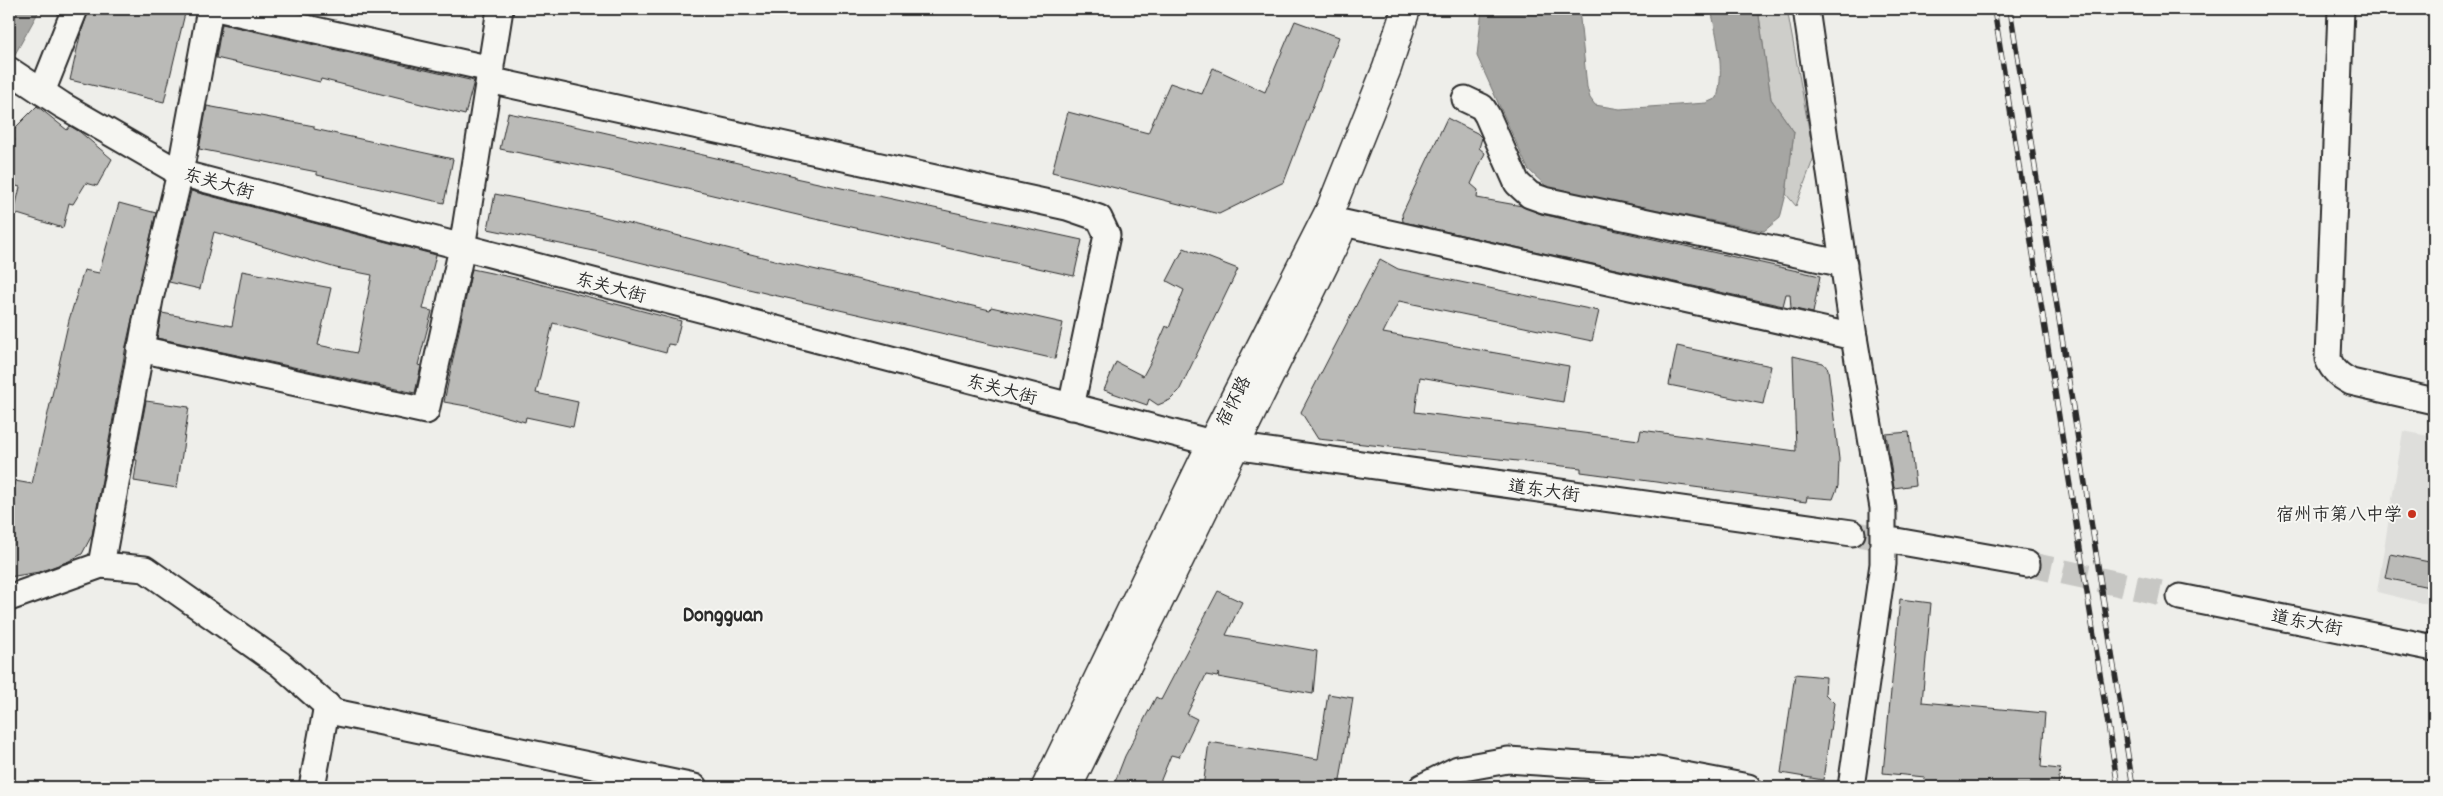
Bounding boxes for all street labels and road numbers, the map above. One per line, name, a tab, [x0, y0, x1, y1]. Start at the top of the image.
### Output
street label: 东关大街	[180, 163, 256, 207]
street label: 东关大街	[572, 268, 648, 311]
street label: 东关大街	[963, 370, 1039, 413]
street label: 宿怀路	[1212, 372, 1259, 432]
street label: 道东大街	[1506, 475, 1581, 510]
street label: 道东大街	[2269, 605, 2344, 644]

